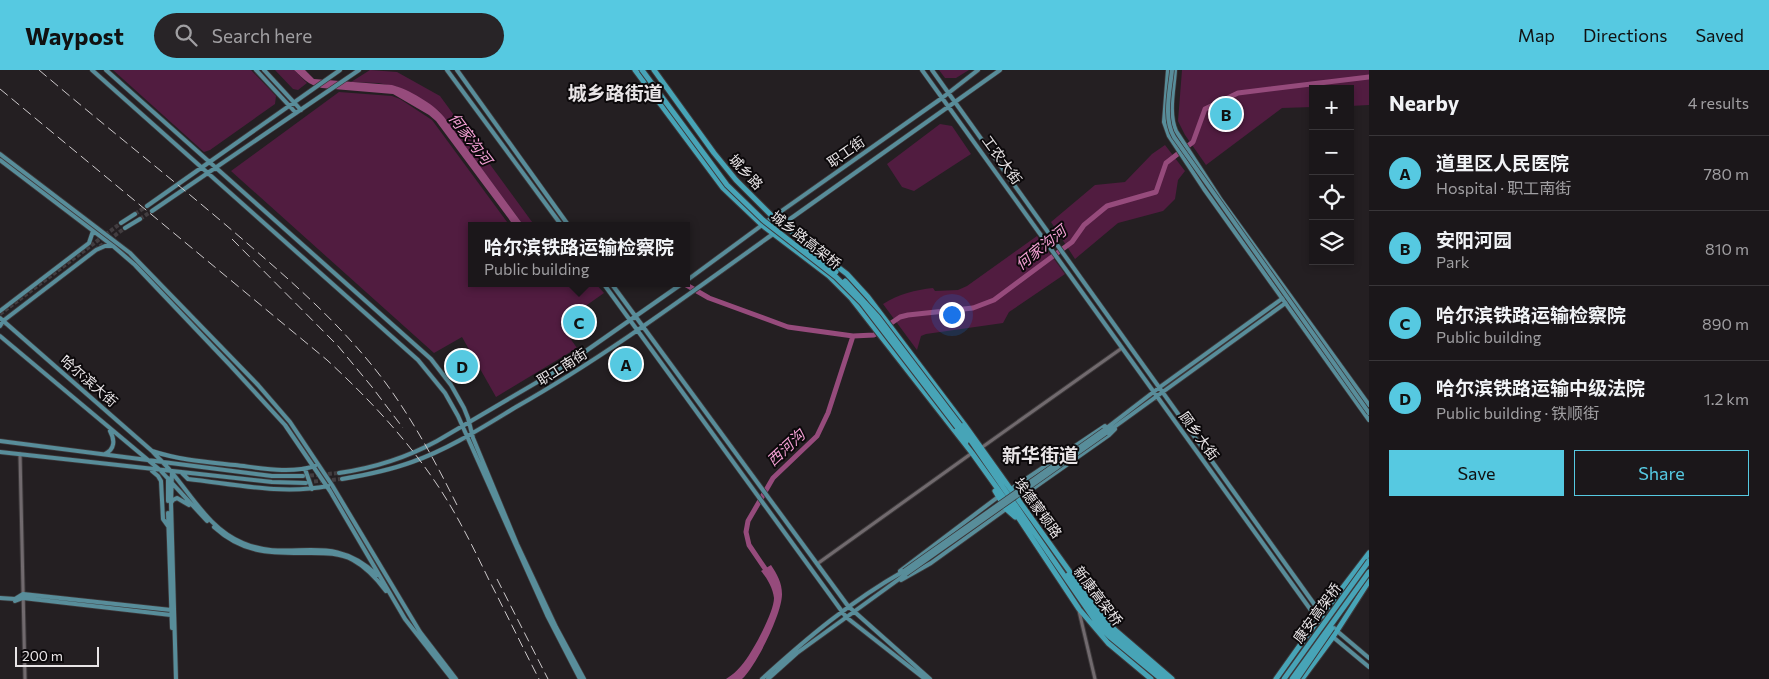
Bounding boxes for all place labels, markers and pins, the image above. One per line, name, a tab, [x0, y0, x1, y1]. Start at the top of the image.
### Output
pin: B	[1210, 95, 1242, 133]
pin: C	[563, 303, 595, 341]
pin: A	[610, 345, 642, 383]
pin: D	[446, 347, 478, 385]

